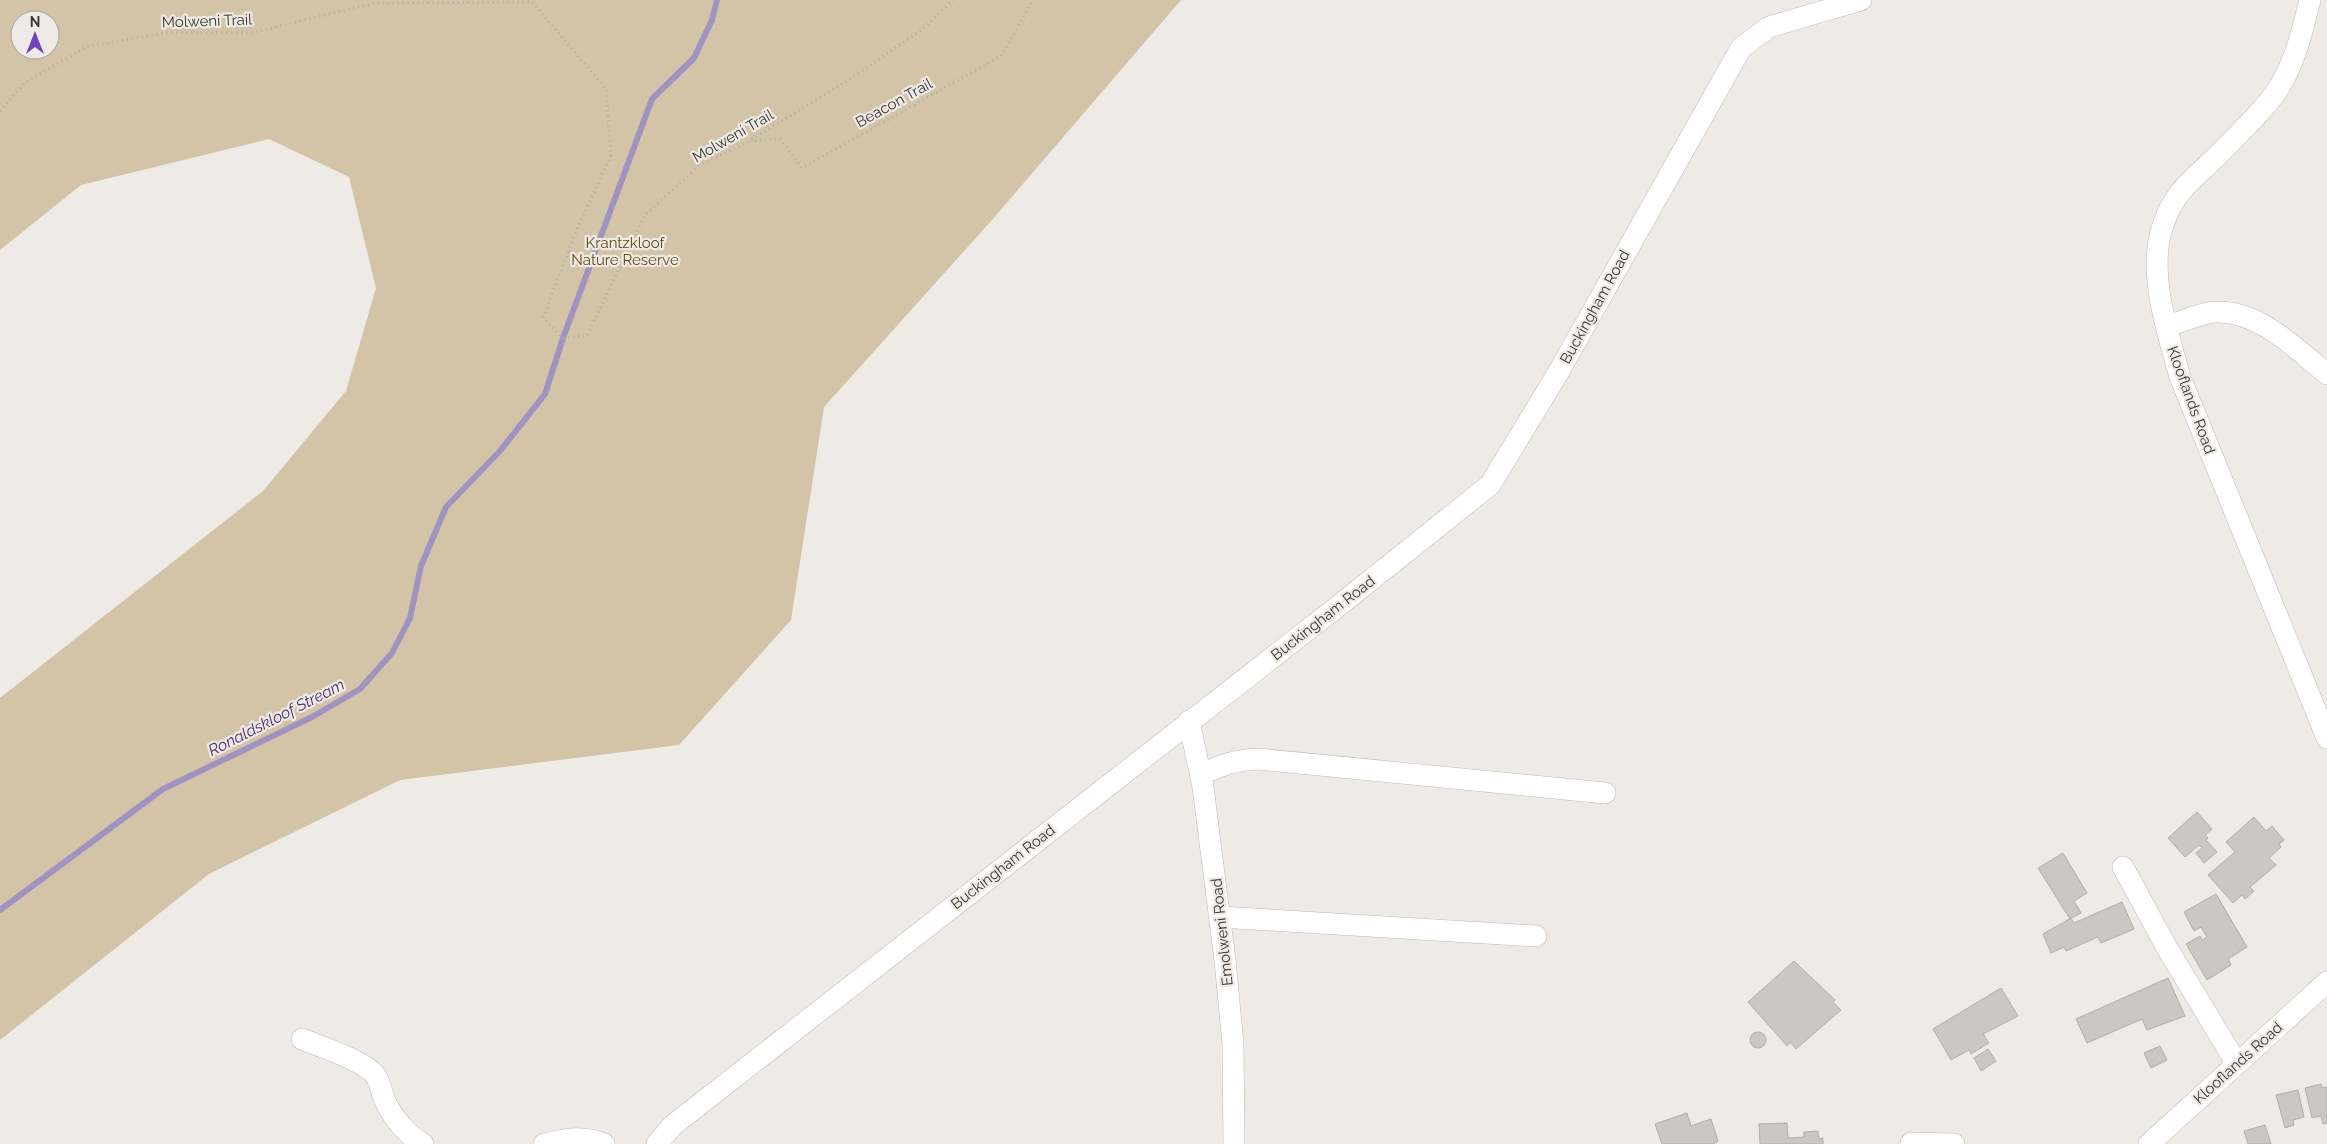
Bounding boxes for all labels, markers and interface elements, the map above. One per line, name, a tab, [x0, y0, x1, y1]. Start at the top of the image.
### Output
north arrow	[10, 10, 60, 60]
street label: Molweni Trail	[161, 10, 253, 32]
text: N	[30, 14, 40, 30]
street label: Beacon Trail	[853, 74, 936, 131]
street label: Molweni Trail	[689, 105, 777, 166]
park label: Krantzkloof Nature Reserve	[571, 234, 679, 269]
street label: Buckingham Road	[1556, 247, 1634, 367]
street label: Klooflands Road	[2163, 344, 2219, 456]
street label: Buckingham Road	[1267, 572, 1379, 664]
water label: Ronaldskloof Stream	[205, 675, 348, 760]
street label: Buckingham Road	[947, 821, 1059, 913]
street label: Emolweni Road	[1207, 877, 1237, 987]
street label: Klooflands Road	[2190, 1018, 2286, 1108]

